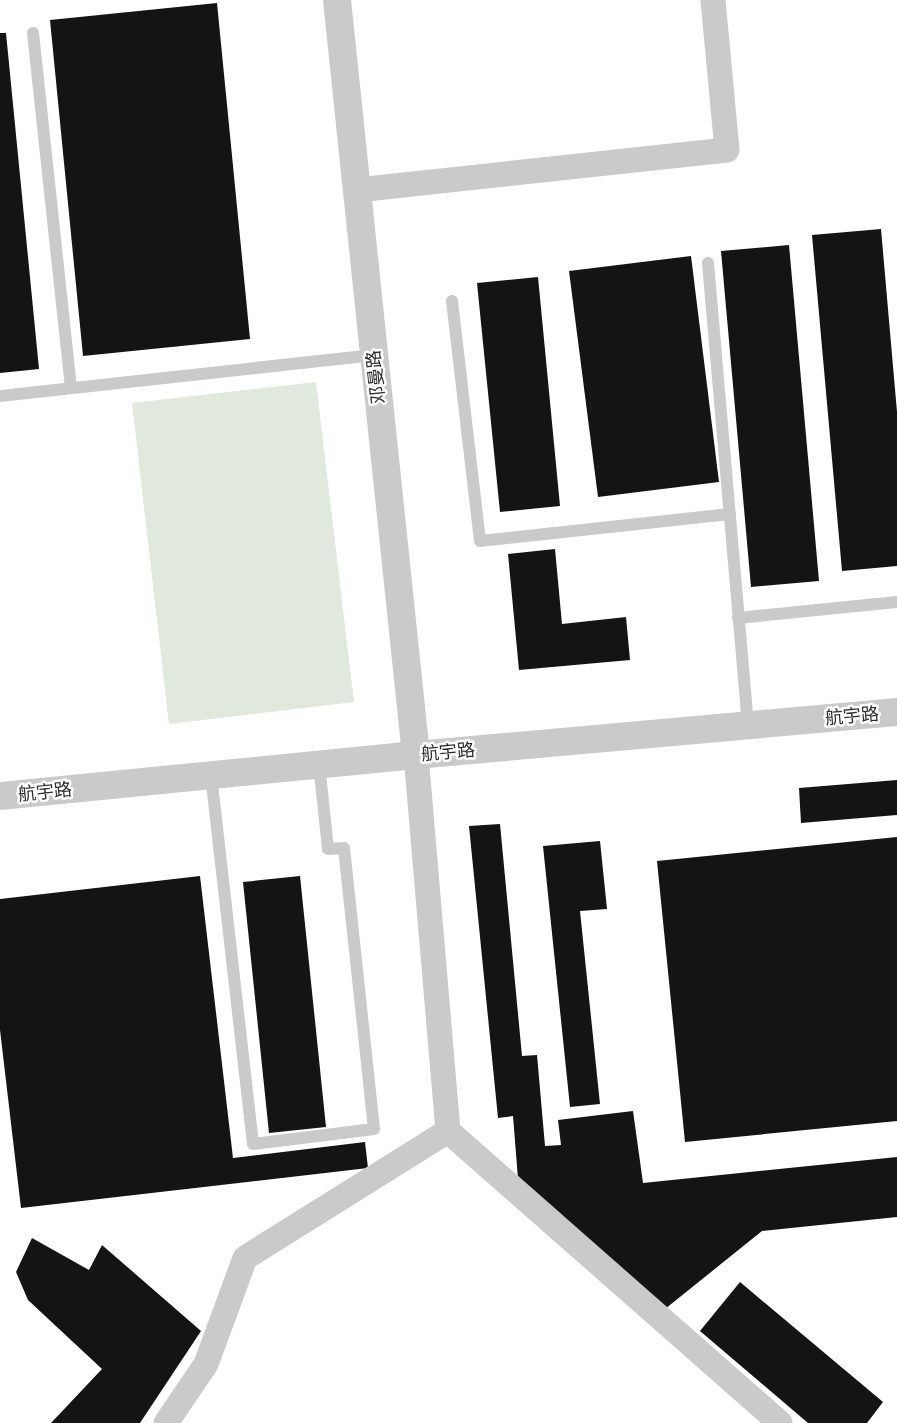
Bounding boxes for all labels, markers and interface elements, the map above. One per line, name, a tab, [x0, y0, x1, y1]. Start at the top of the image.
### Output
street label: 邓曼路	[362, 349, 390, 405]
street label: 航宇路	[824, 703, 880, 729]
street label: 航宇路	[420, 739, 476, 765]
street label: 航宇路	[17, 778, 73, 806]

